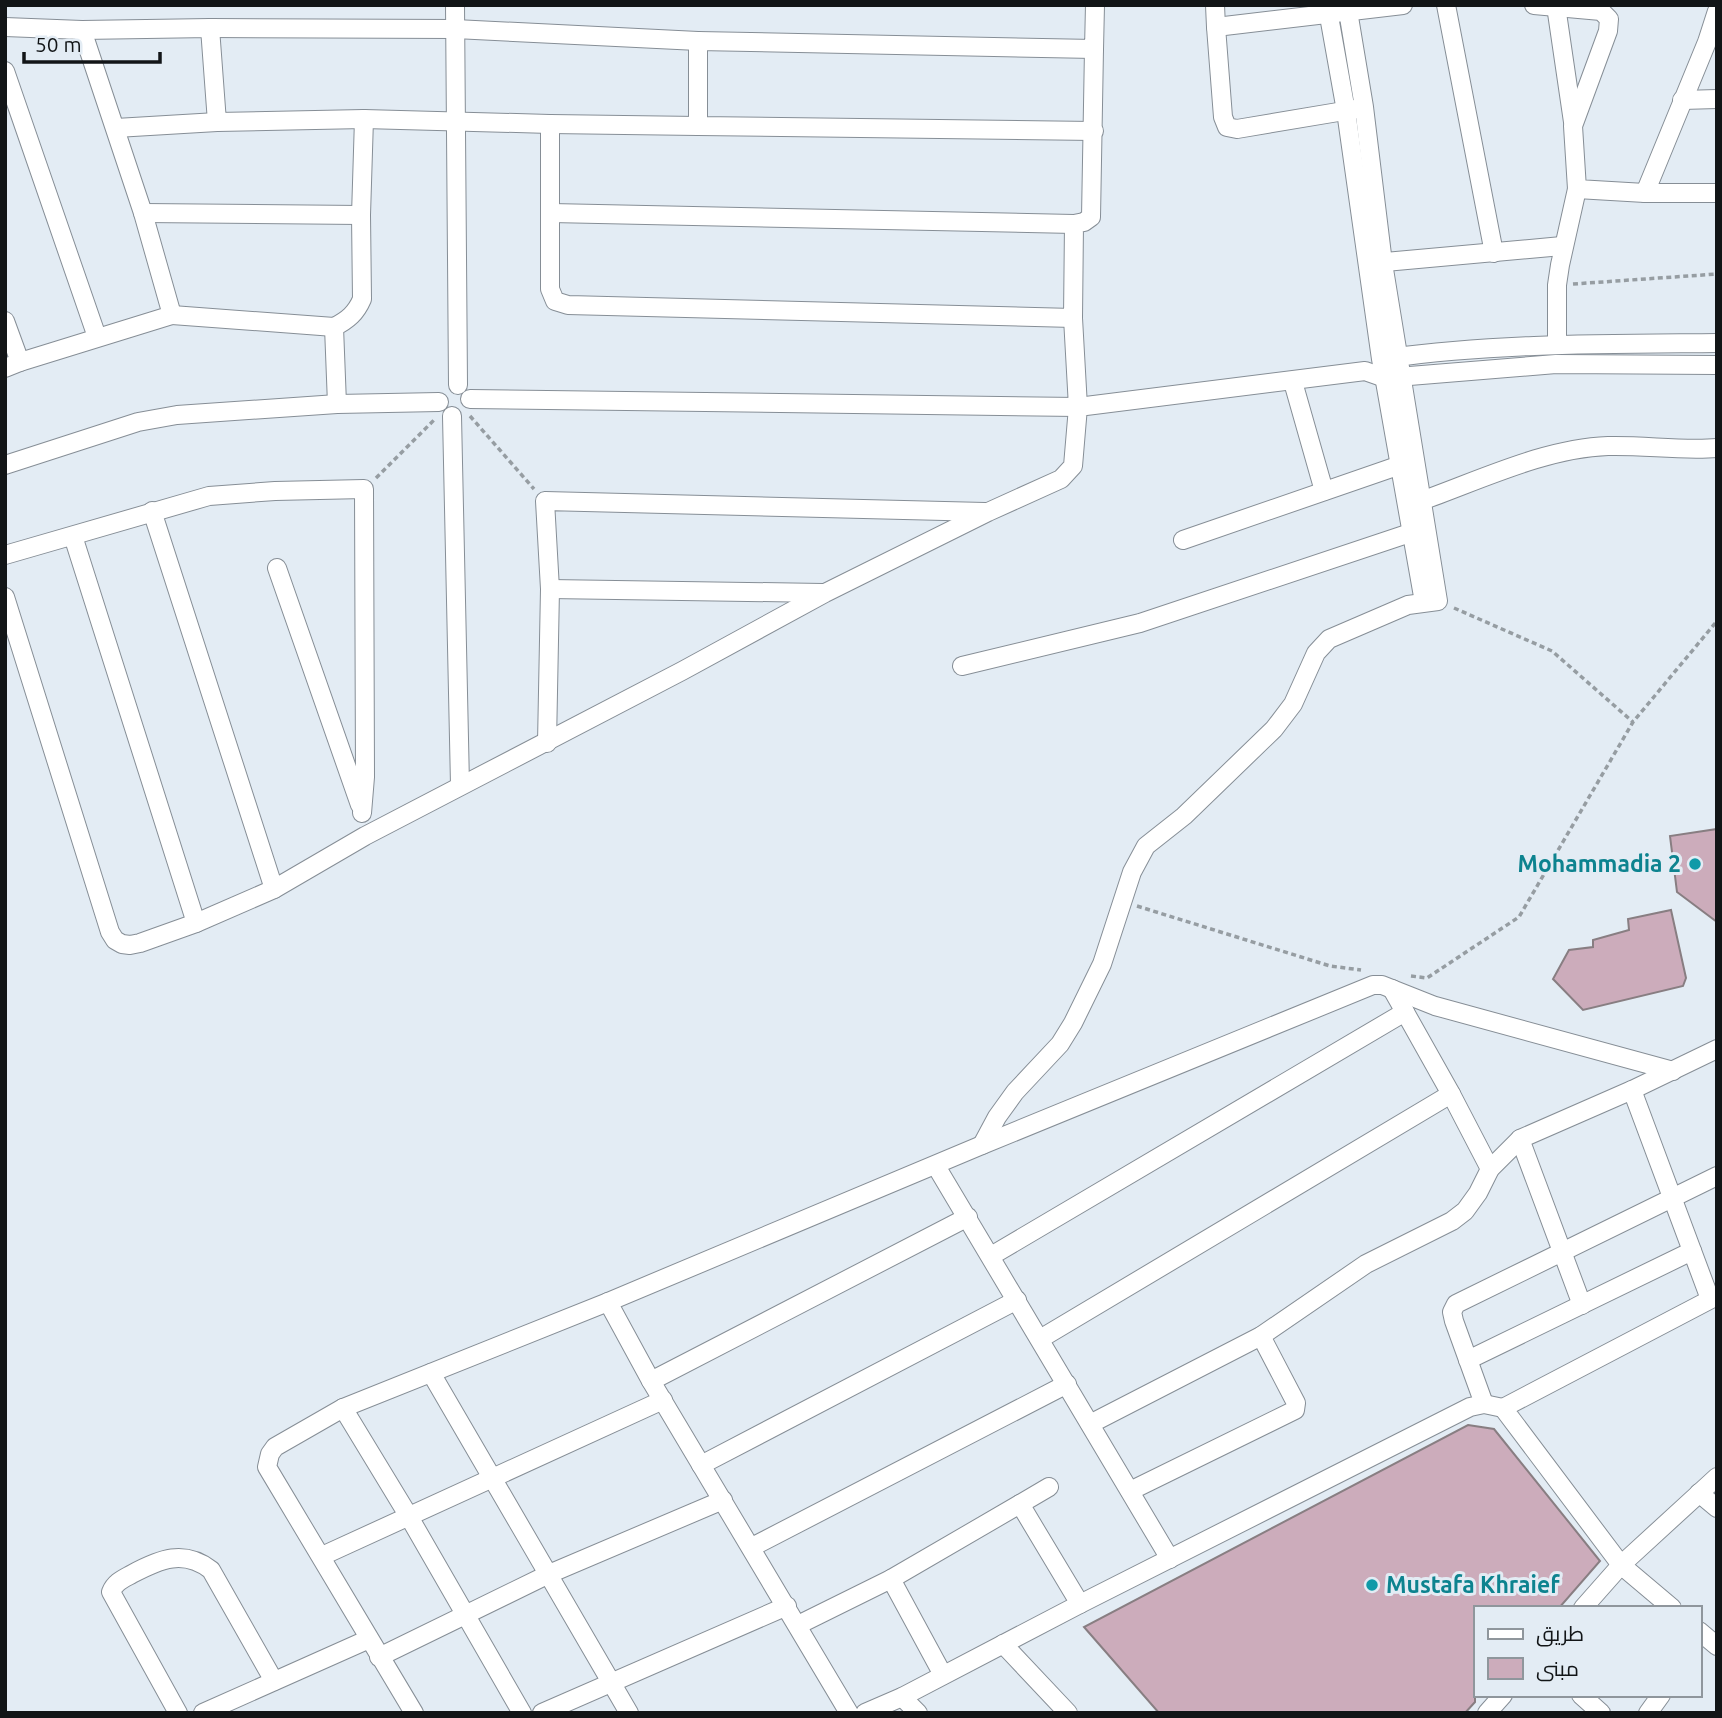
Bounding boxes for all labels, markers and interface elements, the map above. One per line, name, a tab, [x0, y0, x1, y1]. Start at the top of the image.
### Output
scale bar	[24, 21, 161, 65]
text: 50 m	[35, 32, 82, 56]
place label: Mohammadia 2	[1518, 851, 1681, 876]
marker: Mohammadia 2	[1687, 856, 1703, 872]
place label: Mustafa Khraief	[1386, 1572, 1560, 1597]
marker: Mustafa Khraief	[1364, 1577, 1380, 1593]
legend	[1474, 1606, 1701, 1697]
text: طريق	[1536, 1621, 1584, 1647]
text: مبنى	[1536, 1656, 1579, 1682]

